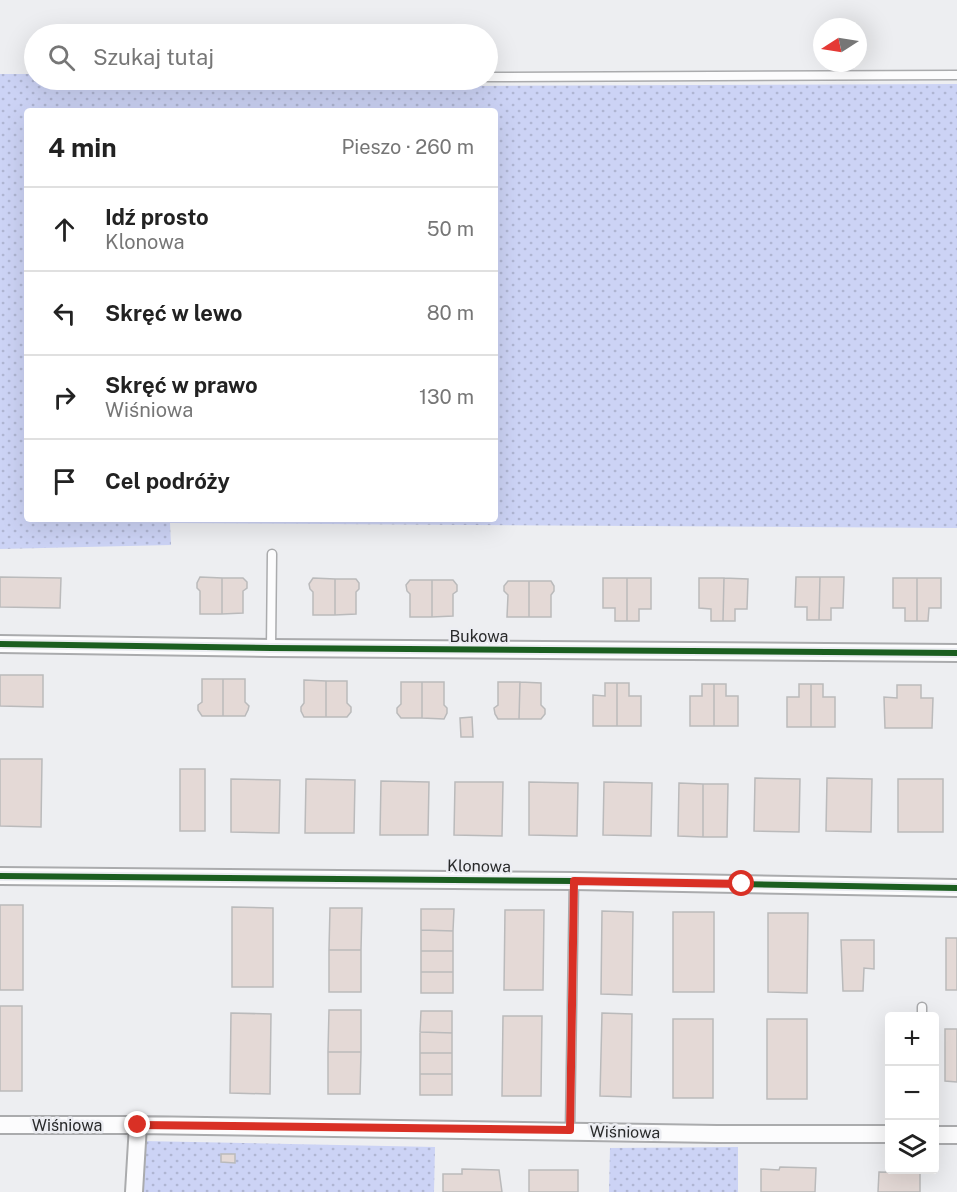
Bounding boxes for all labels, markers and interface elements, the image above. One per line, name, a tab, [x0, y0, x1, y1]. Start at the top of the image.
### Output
north arrow	[813, 18, 867, 72]
search box	[24, 24, 498, 90]
icon: search	[45, 41, 78, 74]
text: Szukaj tutaj	[93, 44, 214, 70]
text: 4 min	[48, 132, 117, 163]
text: Pieszo · 260 m	[341, 135, 474, 159]
text: Idź prosto	[105, 204, 209, 230]
icon: ahead	[48, 213, 81, 246]
text: 50 m	[427, 217, 474, 241]
text: Klonowa	[105, 230, 185, 254]
icon: left	[48, 297, 81, 330]
text: Skręć w lewo	[105, 300, 242, 326]
text: 80 m	[427, 301, 474, 325]
text: Skręć w prawo	[105, 372, 258, 398]
icon: right	[48, 381, 81, 414]
text: 130 m	[419, 385, 474, 409]
text: Wiśniowa	[105, 398, 193, 422]
icon: arrive	[48, 465, 81, 498]
text: Cel podróży	[105, 468, 230, 494]
street label: Bukowa	[450, 627, 508, 646]
street label: Klonowa	[447, 856, 511, 876]
route start	[728, 870, 754, 896]
map controls	[885, 1012, 939, 1174]
button: +	[885, 1012, 939, 1066]
button: −	[885, 1066, 939, 1120]
route end	[124, 1111, 150, 1137]
street label: Wiśniowa	[32, 1116, 102, 1135]
button: layers	[885, 1120, 939, 1174]
street label: Wiśniowa	[590, 1122, 660, 1142]

